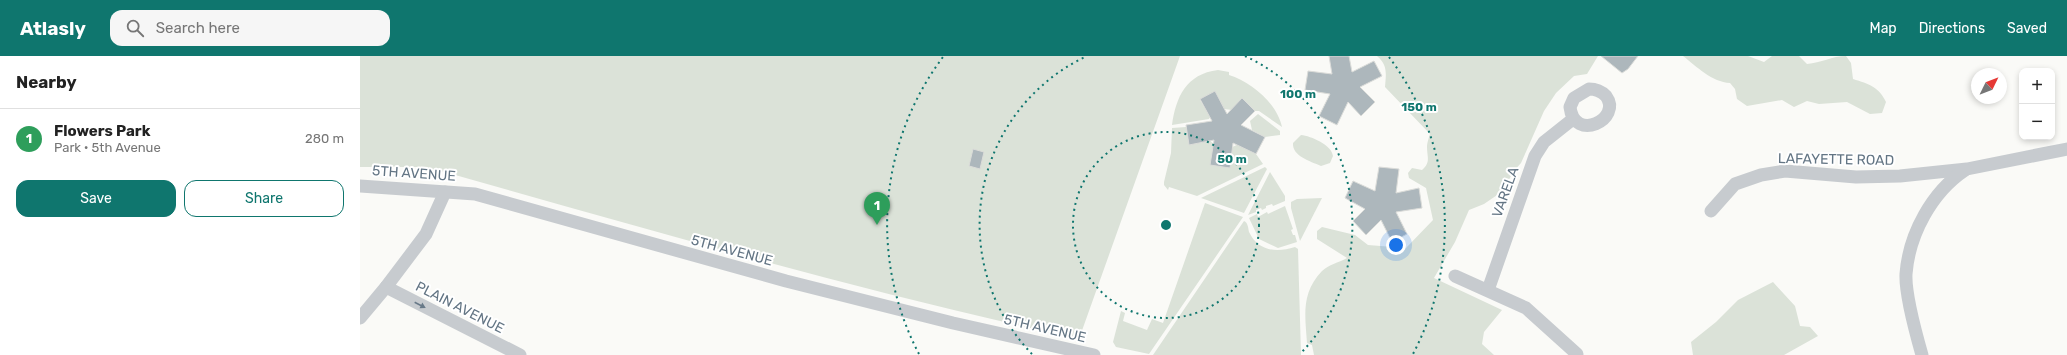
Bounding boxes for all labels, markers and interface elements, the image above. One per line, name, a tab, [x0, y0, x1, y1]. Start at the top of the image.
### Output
search box	[110, 10, 390, 46]
text: Atlasly	[20, 17, 86, 40]
icon: search	[124, 17, 146, 39]
text: Search here	[156, 19, 240, 37]
text: Map	[1870, 20, 1897, 37]
text: Directions	[1919, 20, 1985, 37]
text: Saved	[2007, 20, 2047, 37]
north arrow	[1971, 68, 2007, 104]
map controls	[2019, 68, 2055, 140]
button: +	[2019, 68, 2055, 104]
text: Nearby	[16, 72, 77, 92]
text: 100 m	[1280, 87, 1316, 101]
text: 150 m	[1401, 100, 1437, 114]
button: −	[2019, 104, 2055, 140]
text: Flowers Park	[54, 122, 150, 140]
text: 1	[26, 131, 32, 146]
text: 280 m	[305, 131, 344, 146]
text: Park · 5th Avenue	[54, 140, 161, 155]
street label: LAFAYETTE ROAD	[1778, 150, 1894, 169]
text: 50 m	[1217, 152, 1247, 166]
street label: 5TH AVENUE	[372, 162, 456, 185]
street label: VARELA	[1488, 164, 1523, 220]
button: Save	[16, 180, 176, 217]
button: Share	[184, 180, 344, 217]
pin: 1	[864, 192, 890, 225]
centre of rings	[1159, 218, 1173, 232]
street label: 5TH AVENUE	[689, 231, 775, 270]
your location	[1386, 235, 1406, 255]
street label: PLAIN AVENUE	[413, 278, 507, 337]
one-way arrow	[414, 302, 426, 309]
street label: 5TH AVENUE	[1002, 311, 1088, 346]

